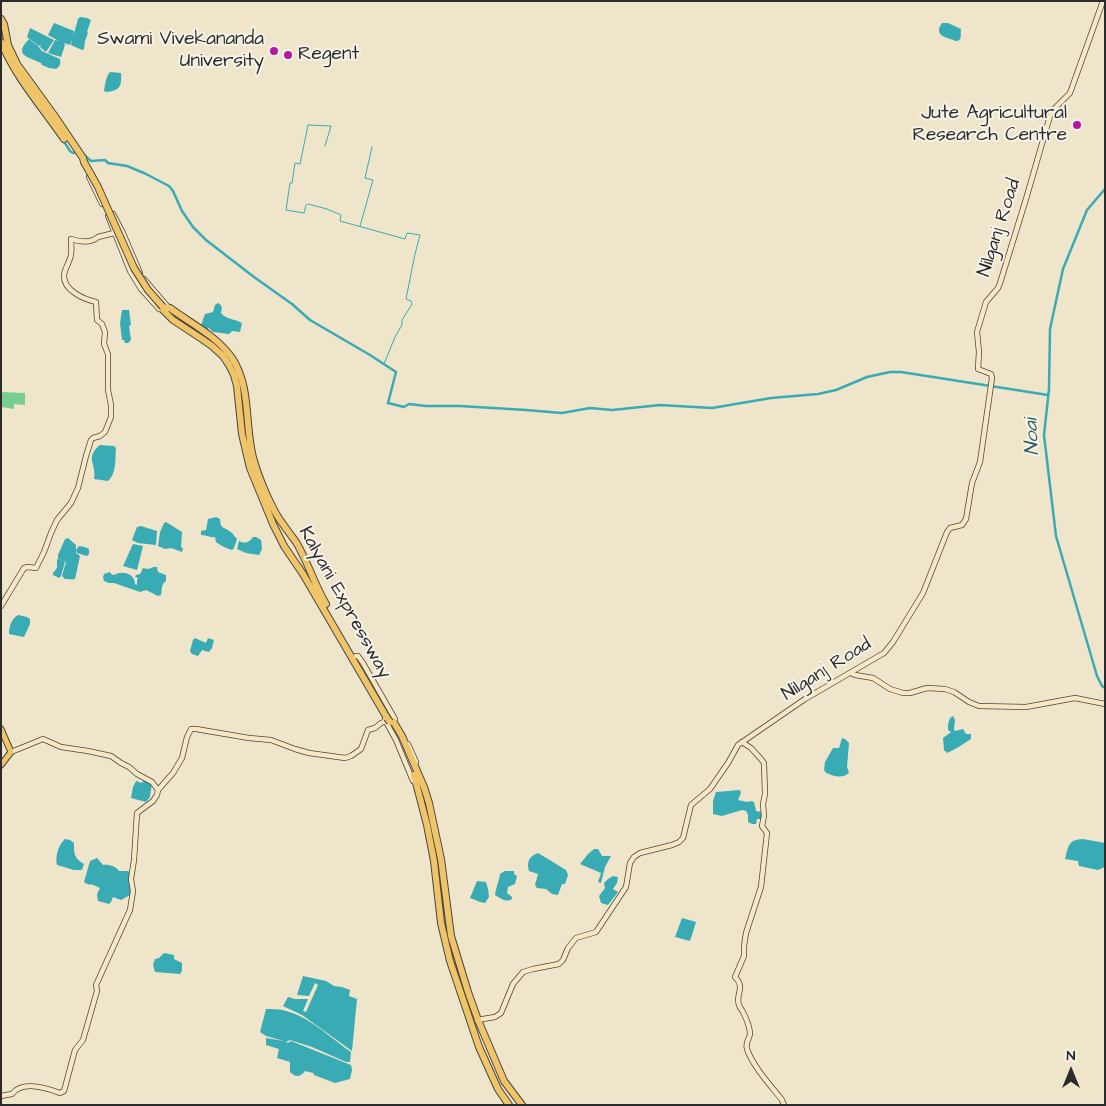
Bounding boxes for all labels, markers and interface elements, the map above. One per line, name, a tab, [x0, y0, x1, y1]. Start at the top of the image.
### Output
place label: Swami Vivekananda University	[97, 29, 264, 73]
place label: Regent	[298, 44, 359, 66]
marker: Swami Vivekananda University	[268, 45, 280, 57]
marker: Regent	[282, 49, 294, 61]
place label: Jute Agricultural Research Centre	[912, 103, 1067, 147]
marker: Jute Agricultural Research Centre	[1071, 119, 1083, 131]
street label: Nilganj Road	[973, 176, 1027, 280]
water label: Noai	[1020, 418, 1046, 456]
street label: Kalyani Expressway	[293, 523, 395, 683]
street label: Nilganj Road	[778, 633, 876, 707]
north arrow	[1046, 1046, 1096, 1096]
text: N	[1067, 1046, 1075, 1066]

